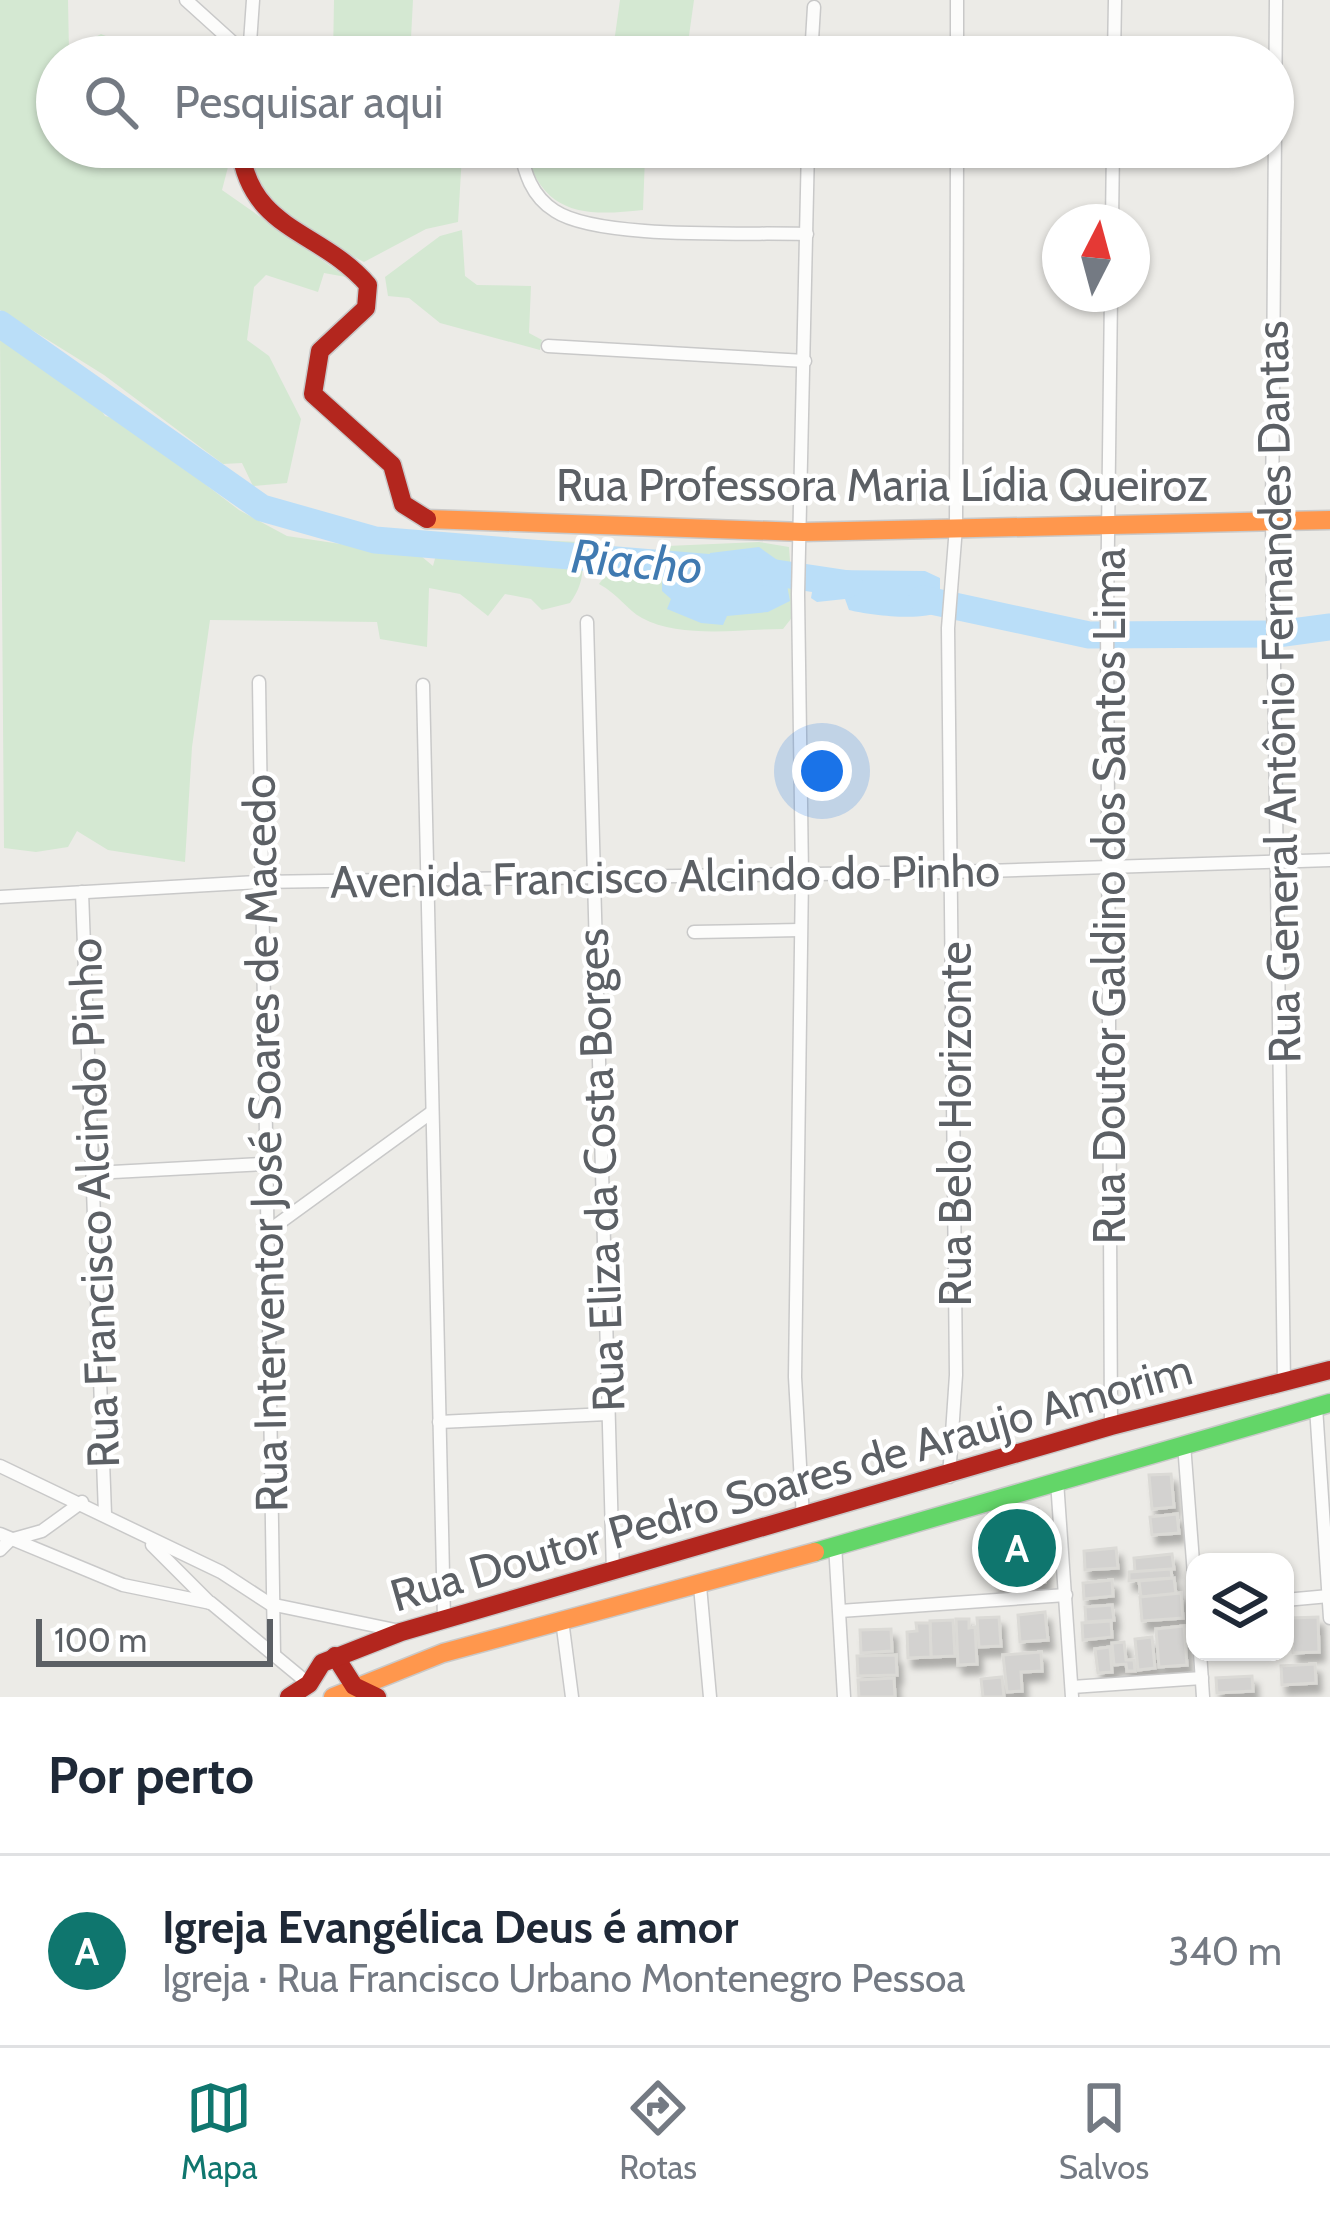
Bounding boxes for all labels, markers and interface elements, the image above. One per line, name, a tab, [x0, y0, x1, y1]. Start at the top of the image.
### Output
search box	[36, 36, 1294, 168]
icon: search	[78, 69, 144, 135]
text: Pesquisar aqui	[174, 75, 443, 129]
north arrow	[1042, 204, 1150, 312]
street label: Rua General Antônio Fernandes Dantas	[1245, 320, 1311, 1064]
street label: Rua Professora Maria Lídia Queiroz	[556, 458, 1208, 512]
water label: Riacho	[569, 526, 705, 596]
street label: Rua Doutor Galdino dos Santos Lima	[1082, 547, 1136, 1244]
your location	[792, 741, 852, 801]
street label: Rua Interventor José Soares de Macedo	[232, 774, 298, 1512]
street label: Avenida Francisco Alcindo do Pinho	[330, 843, 1000, 909]
street label: Rua Eliza da Costa Borges	[565, 927, 635, 1413]
street label: Rua Francisco Alcindo Pinho	[58, 937, 130, 1469]
street label: Rua Belo Horizonte	[928, 942, 982, 1307]
street label: Rua Doutor Pedro Soares de Araujo Amorim	[384, 1342, 1198, 1622]
pin: A	[978, 1503, 1056, 1593]
map controls	[1186, 1553, 1294, 1661]
button: layers	[1186, 1553, 1294, 1661]
scale bar	[36, 1613, 273, 1666]
text: 100 m	[54, 1620, 147, 1660]
text: Por perto	[48, 1744, 254, 1806]
text: Igreja Evangélica Deus é amor	[162, 1900, 738, 1954]
text: A	[75, 1927, 99, 1975]
text: 340 m	[1168, 1927, 1282, 1975]
text: Igreja · Rua Francisco Urbano Montenegro Pessoa	[162, 1954, 965, 2002]
tab: Mapa	[181, 2075, 258, 2187]
tab: Rotas	[619, 2075, 697, 2187]
tab: Salvos	[1059, 2075, 1149, 2187]

